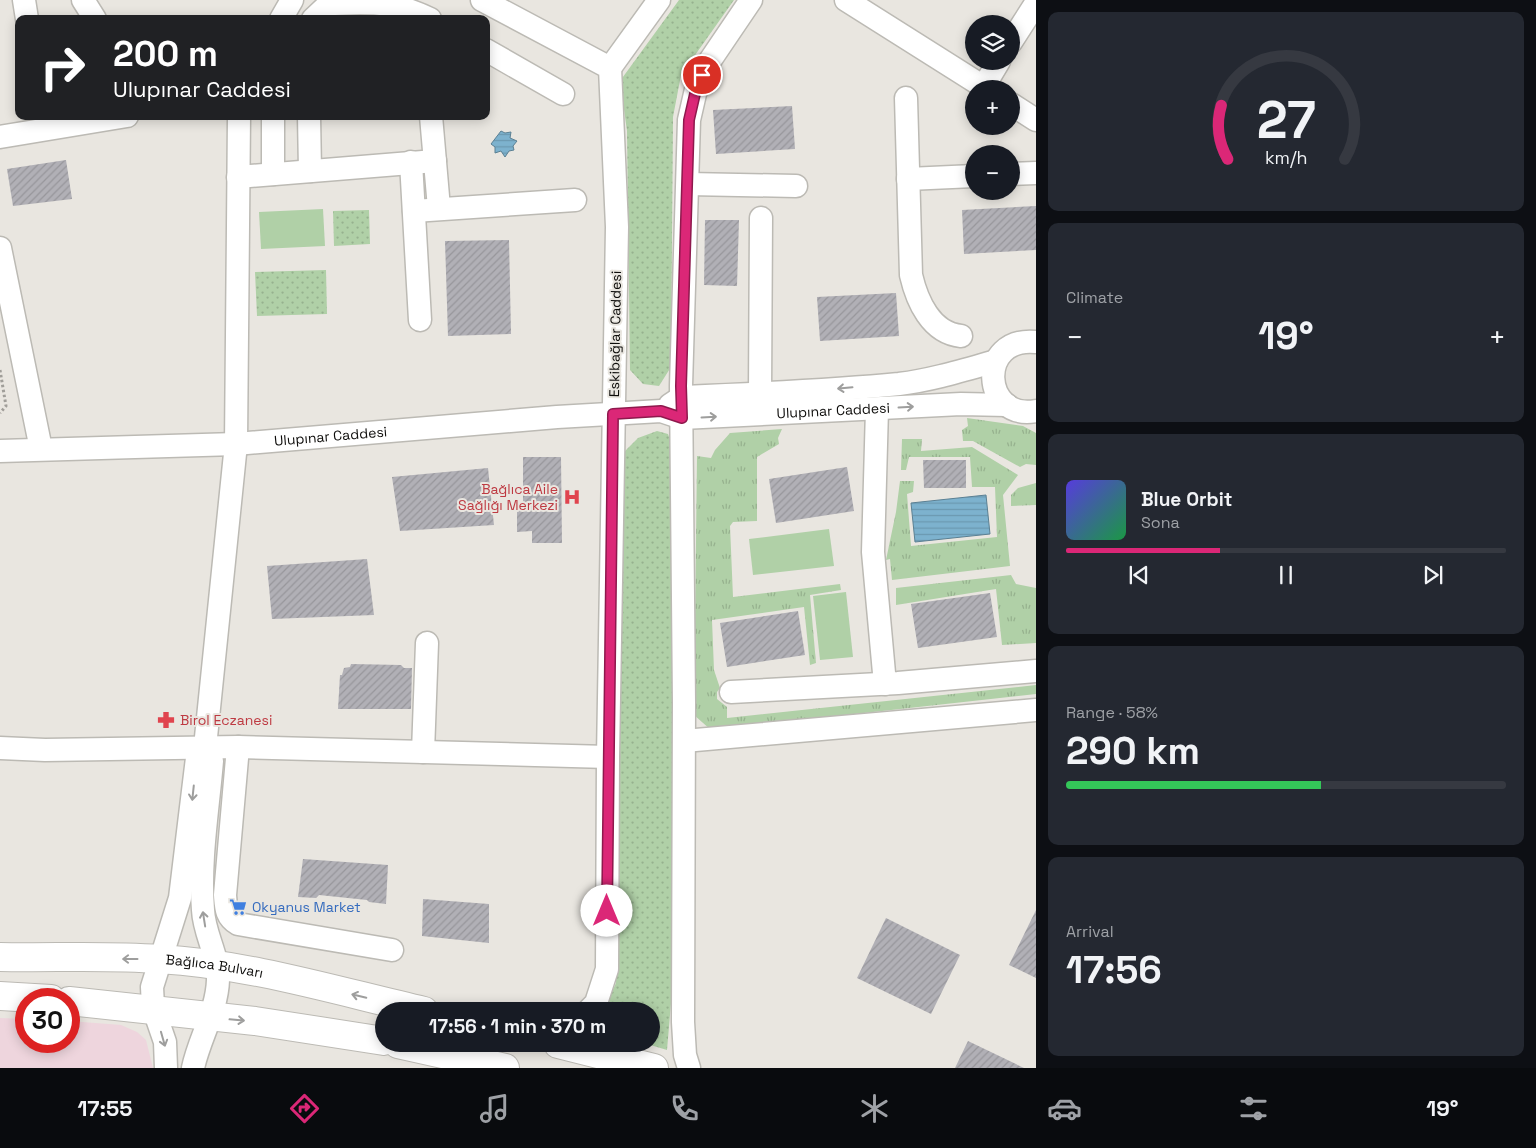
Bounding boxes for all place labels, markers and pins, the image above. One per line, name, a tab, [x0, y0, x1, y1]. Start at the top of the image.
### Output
pin	[681, 54, 723, 96]
place label: Bağlıca Aile Sağlığı Merkezi	[458, 480, 558, 514]
hospital icon: Bağlıca Aile Sağlığı Merkezi	[562, 487, 582, 507]
pharmacy icon: Birol Eczanesi	[156, 710, 176, 730]
place label: Birol Eczanesi	[180, 711, 272, 729]
supermarket icon: Okyanus Market	[228, 897, 248, 917]
place label: Okyanus Market	[252, 898, 361, 916]

